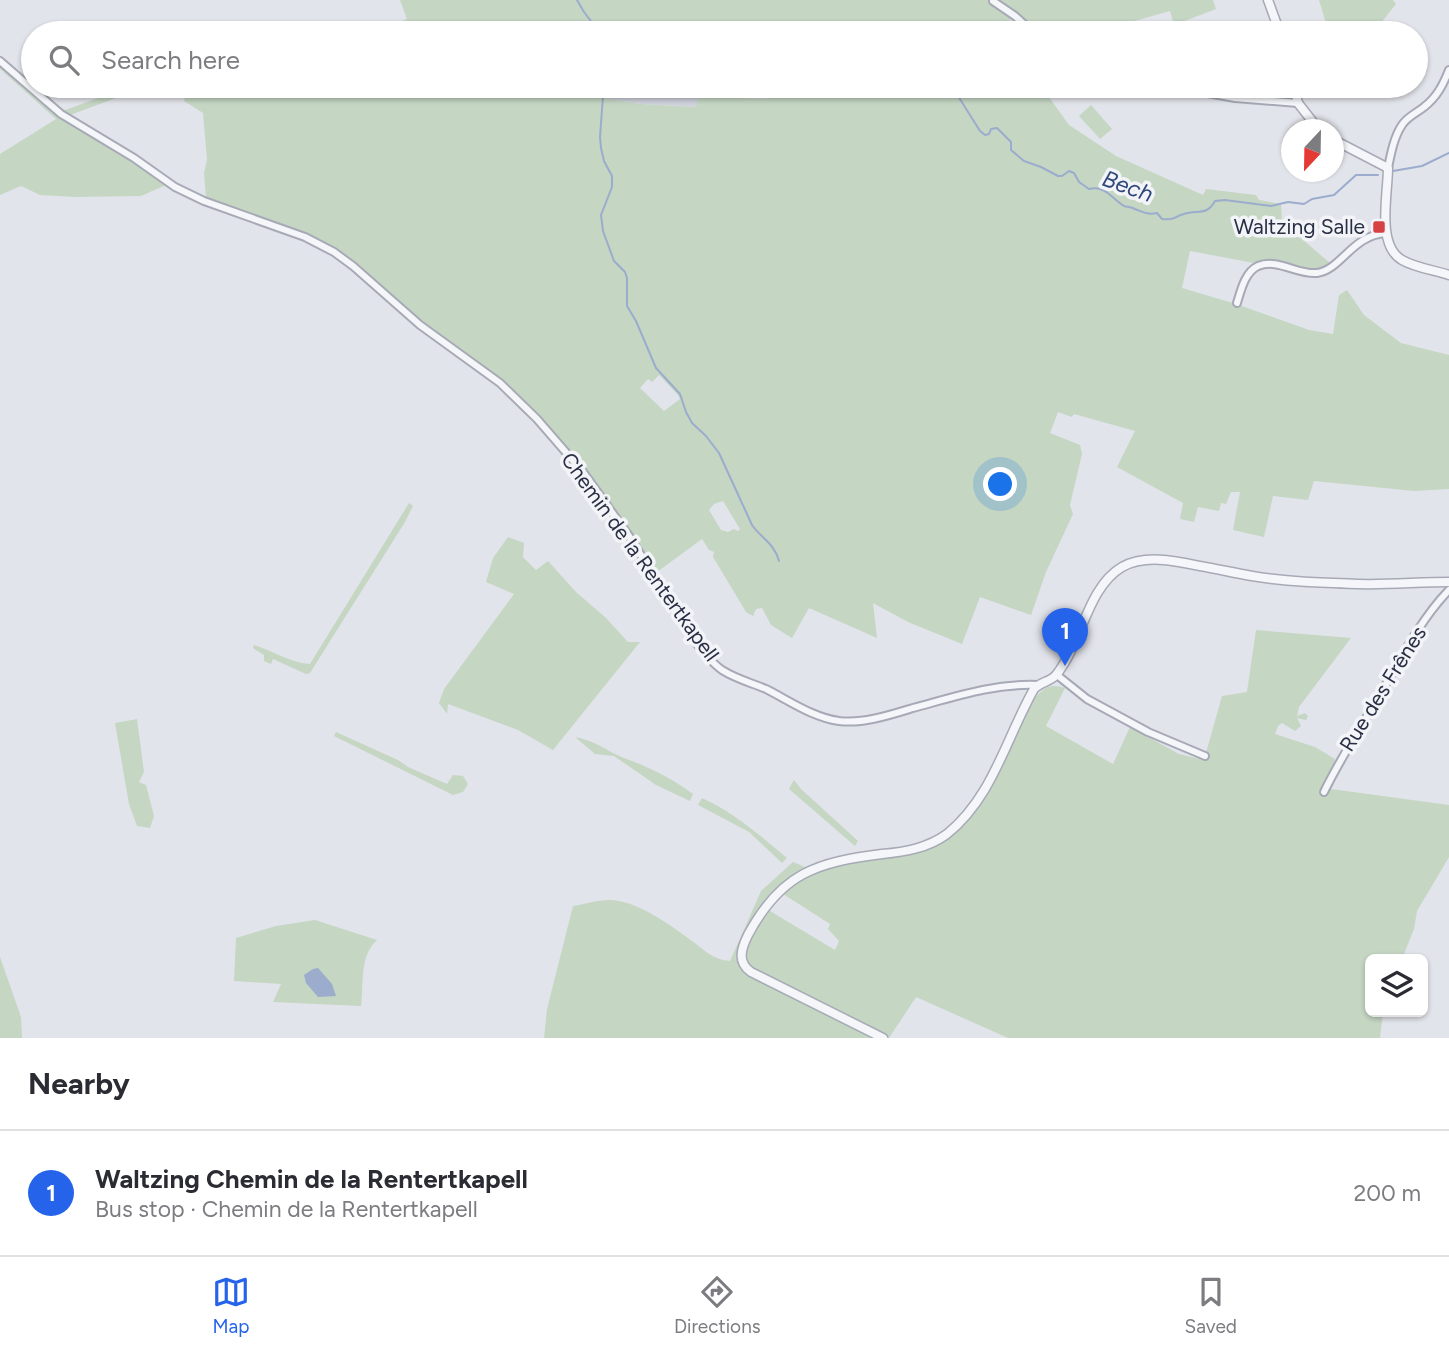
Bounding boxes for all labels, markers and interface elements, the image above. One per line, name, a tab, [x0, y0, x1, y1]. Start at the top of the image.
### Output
search box	[21, 21, 1428, 98]
icon: search	[45, 41, 83, 79]
text: Search here	[101, 44, 240, 76]
north arrow	[1281, 119, 1344, 182]
water label: Bech	[1099, 164, 1157, 208]
place label: Waltzing Salle	[1234, 214, 1365, 239]
marker: Waltzing Salle	[1371, 219, 1387, 235]
street label: Chemin de la Rentertkapell	[556, 447, 725, 666]
your location	[983, 467, 1017, 501]
pin: 1	[1042, 608, 1088, 666]
street label: Rue des Frênes	[1334, 621, 1431, 756]
map controls	[1365, 954, 1428, 1017]
button: layers	[1365, 954, 1428, 1017]
text: Nearby	[28, 1065, 130, 1102]
text: Waltzing Chemin de la Rentertkapell	[95, 1163, 528, 1195]
text: 1	[46, 1179, 56, 1207]
text: 200 m	[1353, 1179, 1421, 1207]
text: Bus stop · Chemin de la Rentertkapell	[95, 1195, 478, 1223]
tab: Map	[212, 1273, 250, 1338]
tab: Directions	[674, 1273, 761, 1338]
tab: Saved	[1185, 1273, 1237, 1338]

